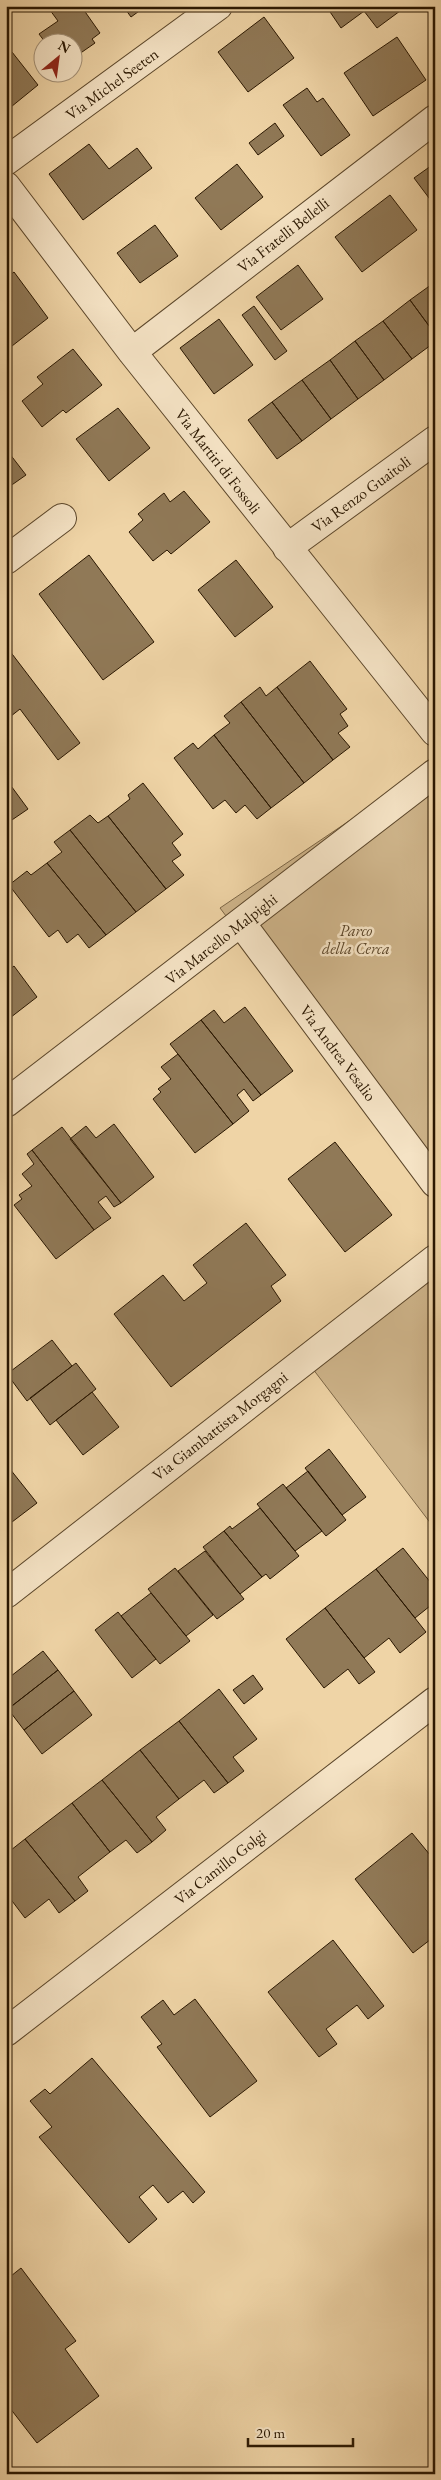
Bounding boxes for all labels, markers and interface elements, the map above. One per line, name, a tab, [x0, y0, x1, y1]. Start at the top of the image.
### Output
north arrow	[32, 32, 82, 82]
text: N	[55, 36, 74, 58]
street label: Via Michel Seeten	[61, 43, 163, 125]
street label: Via Fratelli Bellelli	[233, 192, 333, 277]
street label: Via Martiri di Fossoli	[170, 404, 266, 518]
street label: Via Renzo Guaitoli	[307, 451, 415, 537]
street label: Via Marcello Malpighi	[161, 889, 281, 989]
park label: Parco della Cerca	[322, 920, 390, 959]
street label: Via Andrea Vesalio	[295, 1001, 381, 1105]
street label: Via Giambattista Morgagni	[148, 1366, 292, 1486]
street label: Via Camillo Golgi	[170, 1825, 270, 1909]
scale bar	[248, 2415, 354, 2447]
text: 20 m	[256, 2423, 285, 2442]

